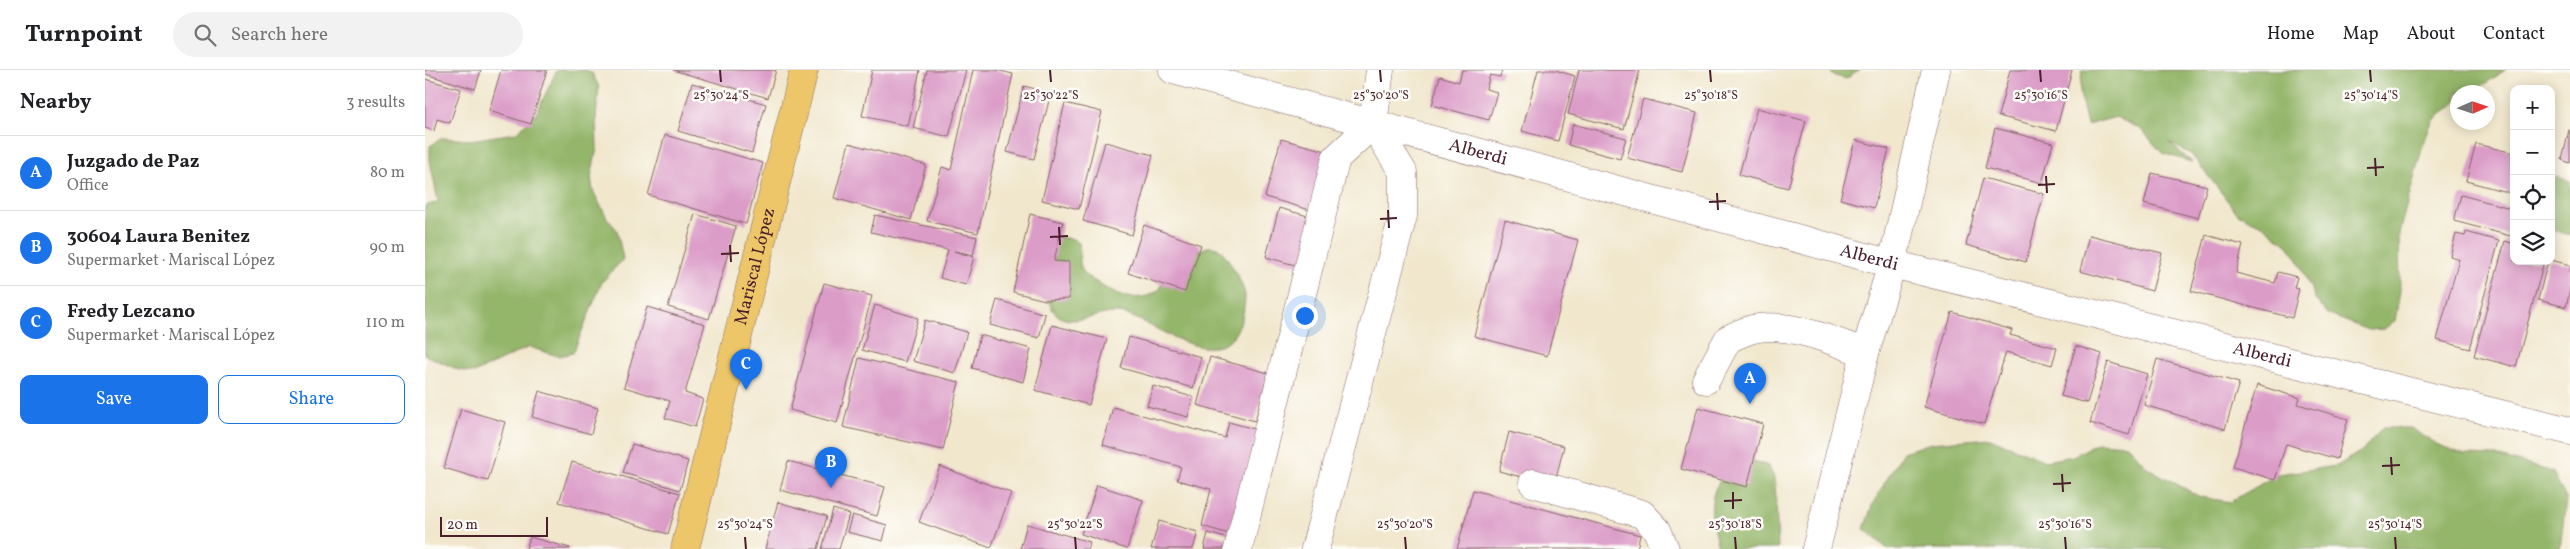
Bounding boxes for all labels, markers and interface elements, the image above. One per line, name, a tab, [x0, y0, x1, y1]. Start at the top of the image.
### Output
search box	[173, 12, 523, 57]
text: Turnpoint	[25, 18, 143, 52]
icon: search	[191, 21, 219, 49]
text: Search here	[231, 22, 328, 48]
text: Home	[2267, 22, 2315, 47]
text: Map	[2343, 22, 2379, 47]
text: About	[2407, 22, 2455, 47]
text: Contact	[2483, 22, 2545, 47]
north arrow	[2450, 85, 2495, 130]
map controls	[2510, 85, 2555, 265]
button: +	[2510, 85, 2555, 130]
text: Nearby	[20, 88, 91, 117]
text: 25°30'24"S	[693, 88, 749, 104]
text: 25°30'22"S	[1023, 88, 1079, 104]
text: 25°30'20"S	[1353, 88, 1409, 104]
text: 25°30'18"S	[1684, 88, 1738, 104]
text: 25°30'16"S	[2014, 88, 2068, 104]
text: 25°30'14"S	[2344, 88, 2398, 104]
text: 3 results	[346, 92, 405, 114]
button: −	[2510, 130, 2555, 175]
street label: Alberdi	[1446, 132, 1510, 172]
text: Juzgado de Paz	[67, 149, 200, 175]
text: A	[30, 162, 42, 184]
text: 80 m	[370, 162, 405, 184]
text: Office	[67, 175, 109, 197]
button: locate	[2510, 175, 2555, 220]
street label: Mariscal López	[729, 205, 782, 328]
button: layers	[2510, 220, 2555, 265]
text: 30604 Laura Benitez	[67, 224, 250, 250]
text: B	[31, 237, 41, 259]
text: 90 m	[369, 237, 405, 259]
street label: Alberdi	[1837, 238, 1901, 278]
text: Supermarket · Mariscal López	[67, 250, 275, 272]
text: Fredy Lezcano	[67, 299, 195, 325]
your location	[1292, 303, 1318, 329]
text: C	[31, 312, 41, 334]
text: 110 m	[366, 312, 405, 334]
text: Supermarket · Mariscal López	[67, 325, 275, 347]
street label: Alberdi	[2230, 336, 2294, 374]
pin: C	[730, 349, 762, 390]
pin: A	[1734, 363, 1766, 404]
button: Save	[20, 375, 208, 424]
button: Share	[218, 375, 405, 424]
pin: B	[815, 447, 847, 488]
scale bar	[440, 514, 547, 537]
text: 20 m	[447, 516, 478, 535]
text: 25°30'24"S	[717, 517, 773, 533]
text: 25°30'22"S	[1047, 517, 1103, 533]
text: 25°30'20"S	[1377, 517, 1433, 533]
text: 25°30'18"S	[1708, 517, 1762, 533]
text: 25°30'16"S	[2038, 517, 2092, 533]
text: 25°30'14"S	[2368, 517, 2422, 533]

